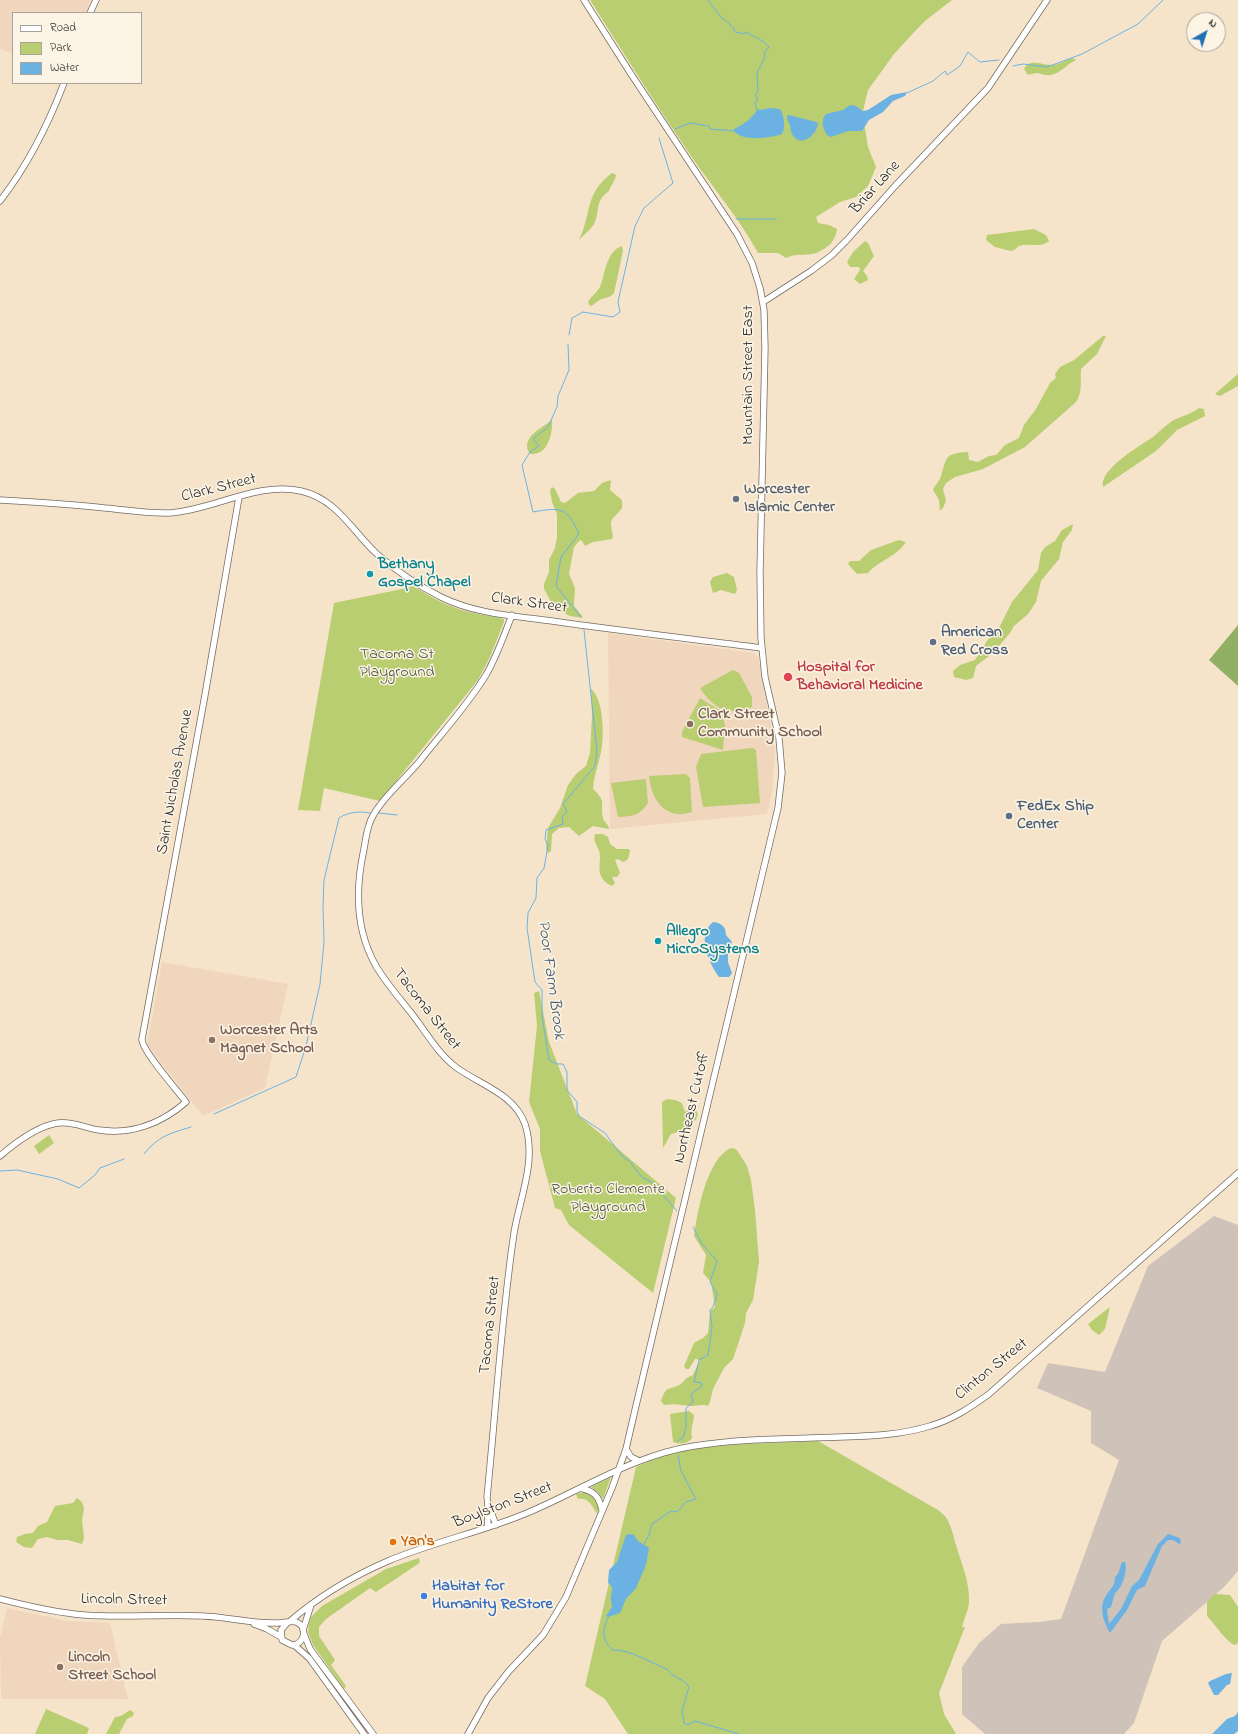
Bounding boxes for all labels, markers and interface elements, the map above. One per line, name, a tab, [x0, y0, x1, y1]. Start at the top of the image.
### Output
legend	[12, 12, 142, 84]
north arrow	[1186, 12, 1226, 52]
text: N	[1205, 15, 1221, 32]
text: Road	[50, 19, 76, 37]
text: Park	[50, 39, 72, 57]
text: Water	[50, 59, 79, 77]
street label: Briar Lane	[847, 157, 905, 219]
street label: Mountain Street East	[739, 305, 759, 445]
street label: Clark Street	[180, 470, 258, 508]
place label: Worcester Islamic Center	[744, 480, 835, 518]
marker: Worcester Islamic Center	[731, 494, 741, 504]
place label: Bethany Gospel Chapel	[378, 555, 471, 593]
marker: Bethany Gospel Chapel	[365, 569, 375, 579]
street label: Clark Street	[490, 589, 568, 619]
place label: American Red Cross	[941, 623, 1008, 661]
marker: American Red Cross	[928, 637, 938, 647]
park label: Tacoma St Playground	[360, 645, 434, 683]
place label: Hospital for Behavioral Medicine	[797, 658, 923, 696]
marker: Hospital for Behavioral Medicine	[782, 671, 794, 683]
place label: Clark Street Community School	[698, 705, 822, 743]
street label: Saint Nicholas Avenue	[154, 708, 198, 856]
marker: Clark Street Community School	[685, 719, 695, 729]
place label: FedEx Ship Center	[1017, 797, 1094, 835]
marker: FedEx Ship Center	[1004, 811, 1014, 821]
water label: Poor Farm Brook	[532, 919, 568, 1041]
place label: Allegro MicroSystems	[666, 922, 759, 960]
marker: Allegro MicroSystems	[653, 936, 663, 946]
street label: Tacoma Street	[388, 965, 464, 1055]
place label: Worcester Arts Magnet School	[220, 1021, 318, 1059]
marker: Worcester Arts Magnet School	[207, 1035, 217, 1045]
street label: Northeast Cutoff	[671, 1051, 715, 1165]
park label: Roberto Clemente Playground	[551, 1180, 665, 1218]
street label: Tacoma Street	[476, 1275, 506, 1375]
street label: Clinton Street	[952, 1335, 1032, 1405]
street label: Boylston Street	[451, 1478, 555, 1534]
place label: Yan's	[401, 1532, 435, 1552]
marker: Yan's	[388, 1537, 398, 1547]
place label: Habitat for Humanity ReStore	[432, 1577, 553, 1615]
street label: Lincoln Street	[81, 1591, 167, 1611]
marker: Habitat for Humanity ReStore	[419, 1591, 429, 1601]
place label: Lincoln Street School	[68, 1648, 156, 1686]
marker: Lincoln Street School	[55, 1662, 65, 1672]

